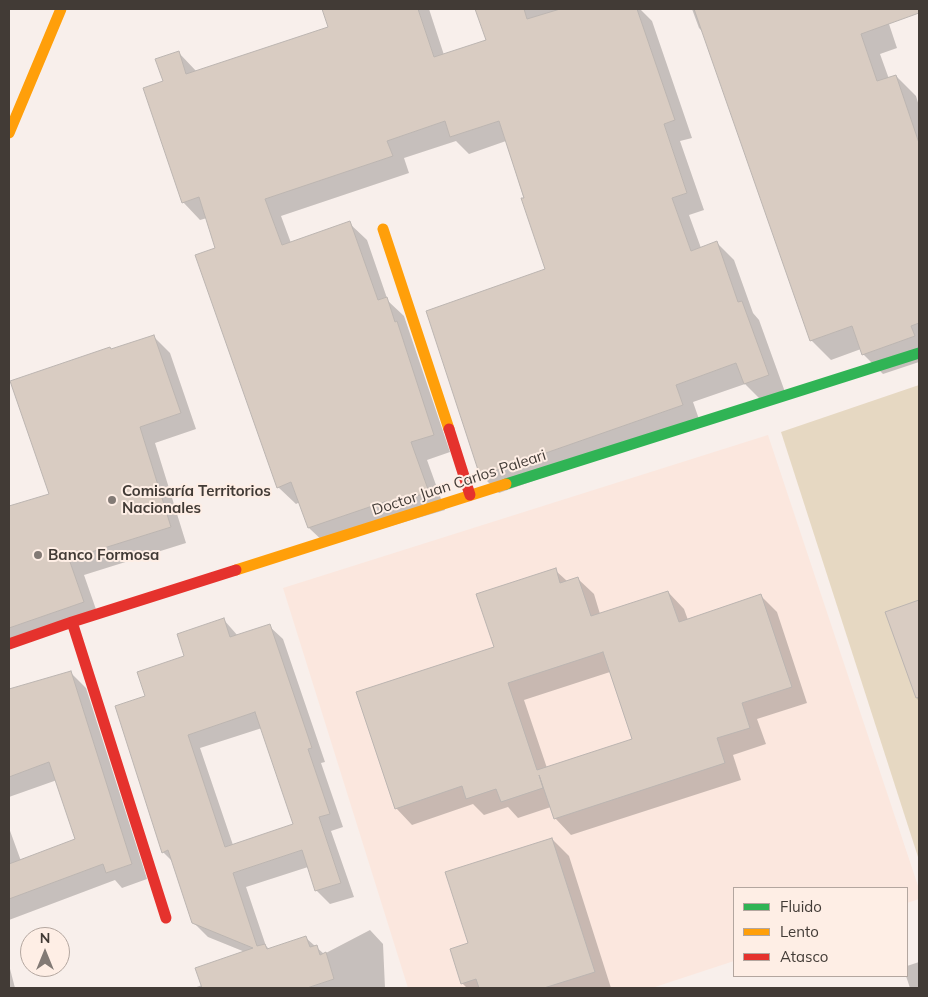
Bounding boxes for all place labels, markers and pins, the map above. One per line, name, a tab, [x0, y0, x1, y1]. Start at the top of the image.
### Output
place label: Comisaría Territorios Nacionales	[122, 482, 271, 517]
marker: Comisaría Territorios Nacionales	[106, 494, 118, 506]
place label: Banco Formosa	[48, 546, 159, 564]
marker: Banco Formosa	[32, 549, 44, 561]

